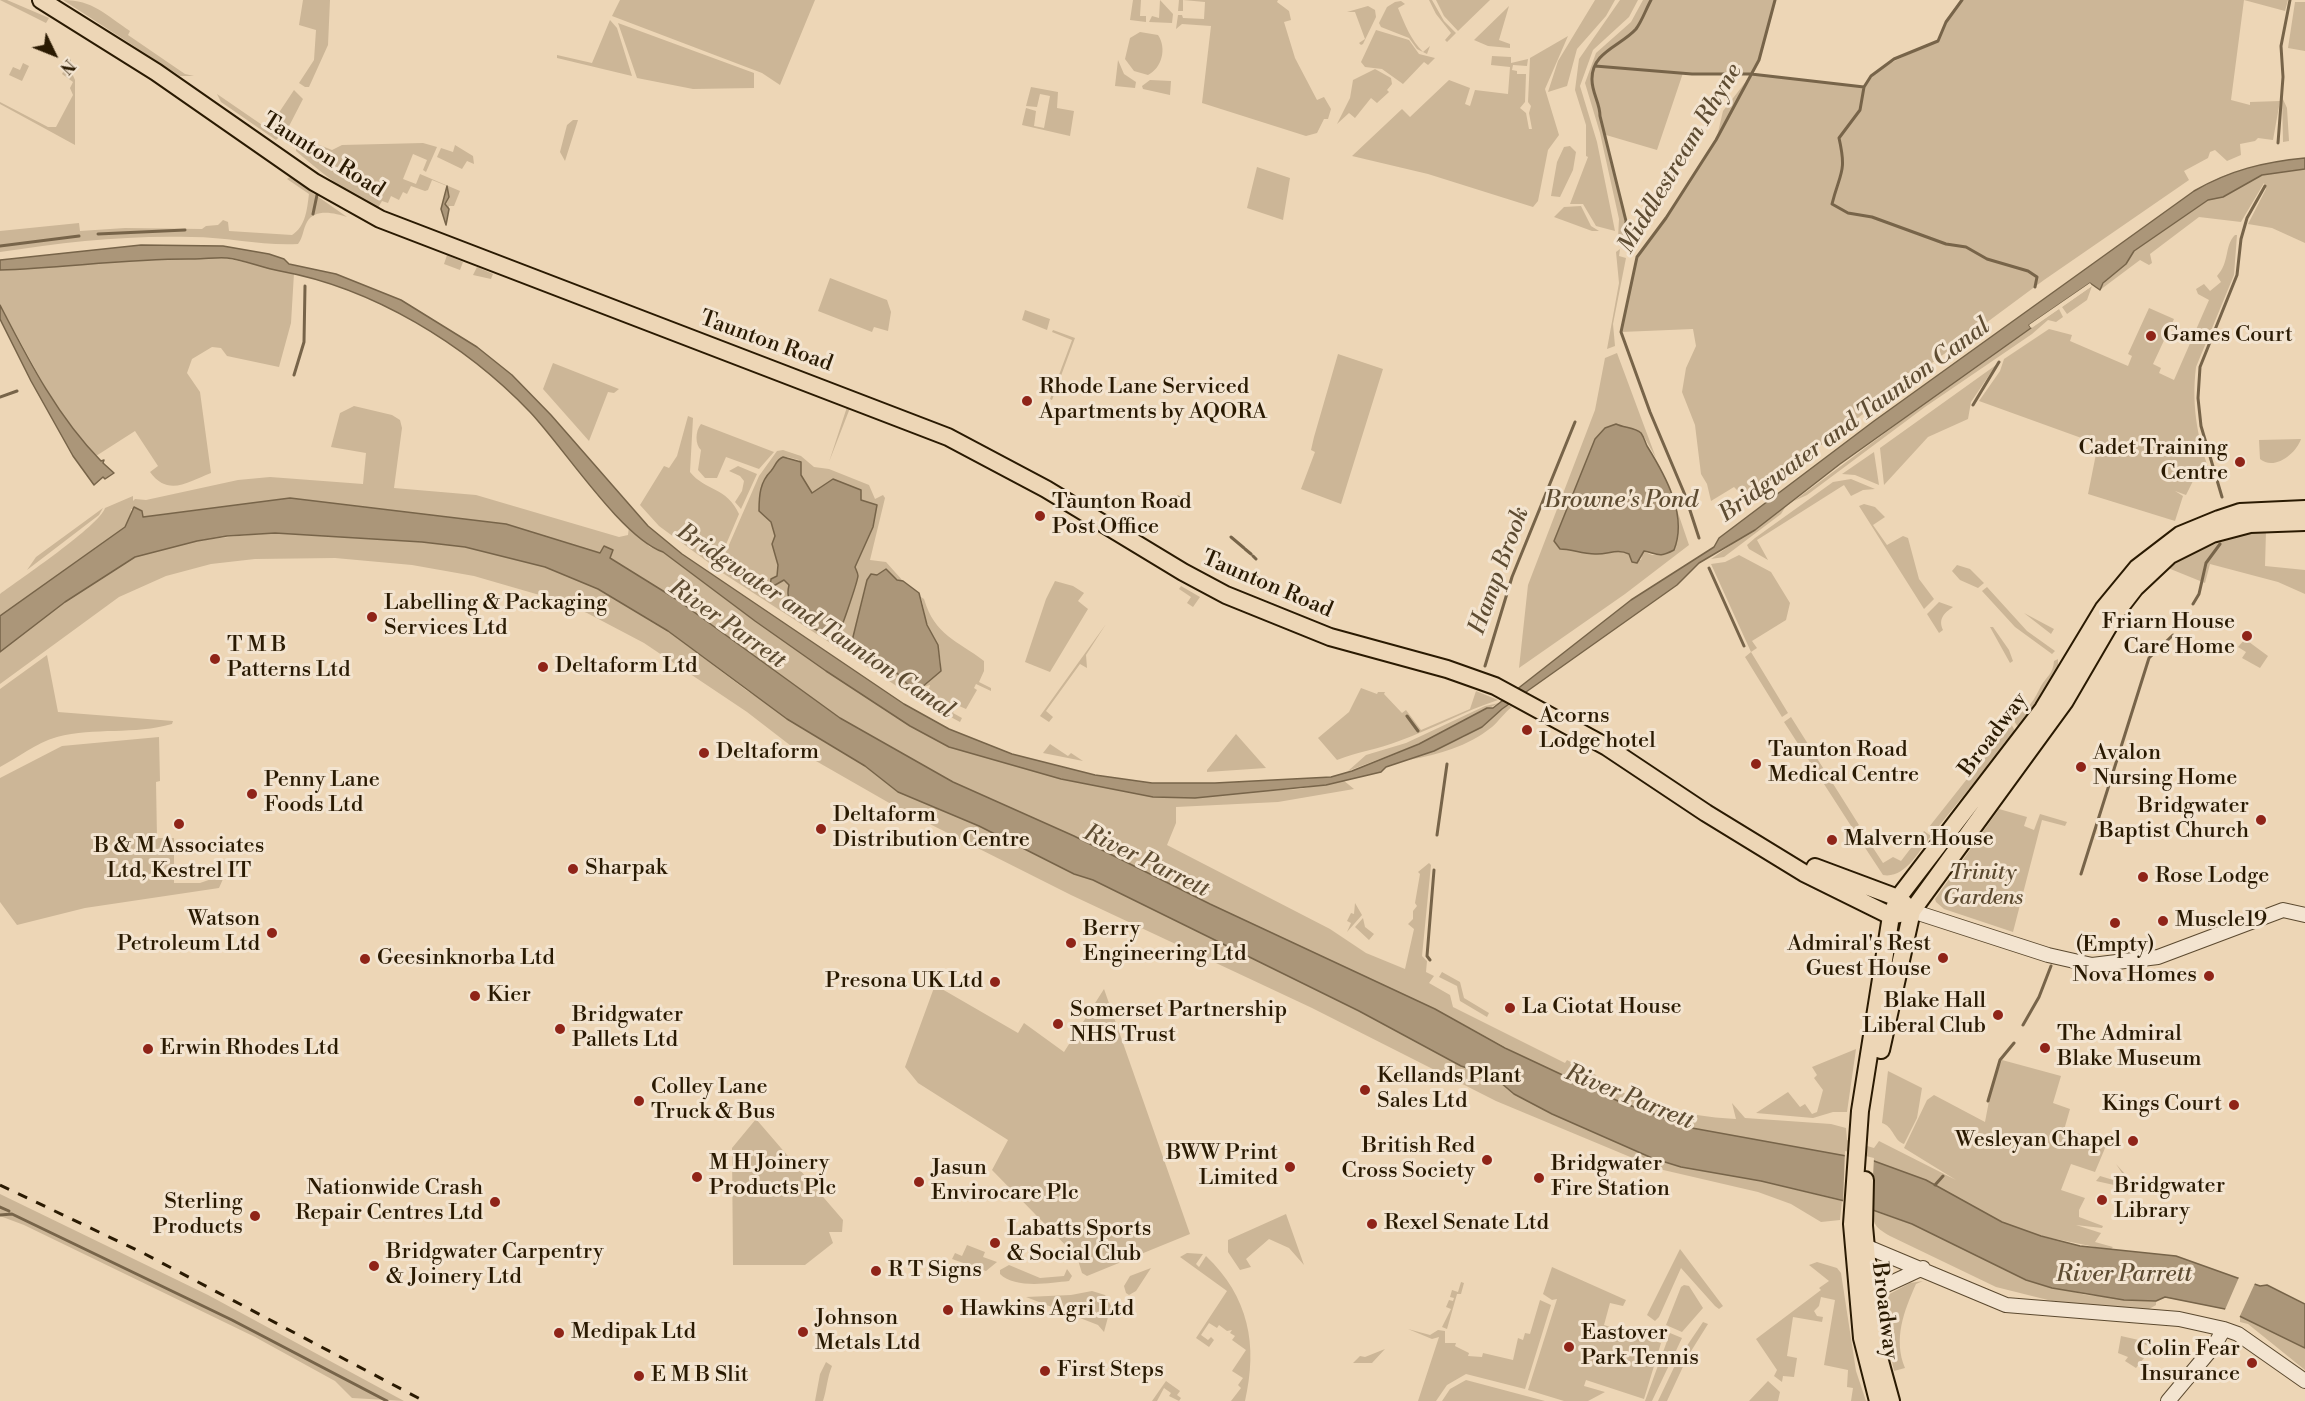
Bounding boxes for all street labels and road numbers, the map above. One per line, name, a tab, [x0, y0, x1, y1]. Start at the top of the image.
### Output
street label: Taunton Road	[257, 108, 389, 204]
street label: Taunton Road	[696, 306, 836, 378]
street label: Taunton Road	[1198, 546, 1336, 624]
street label: Broadway	[1954, 688, 2034, 782]
street label: Broadway	[1865, 1261, 1903, 1361]

